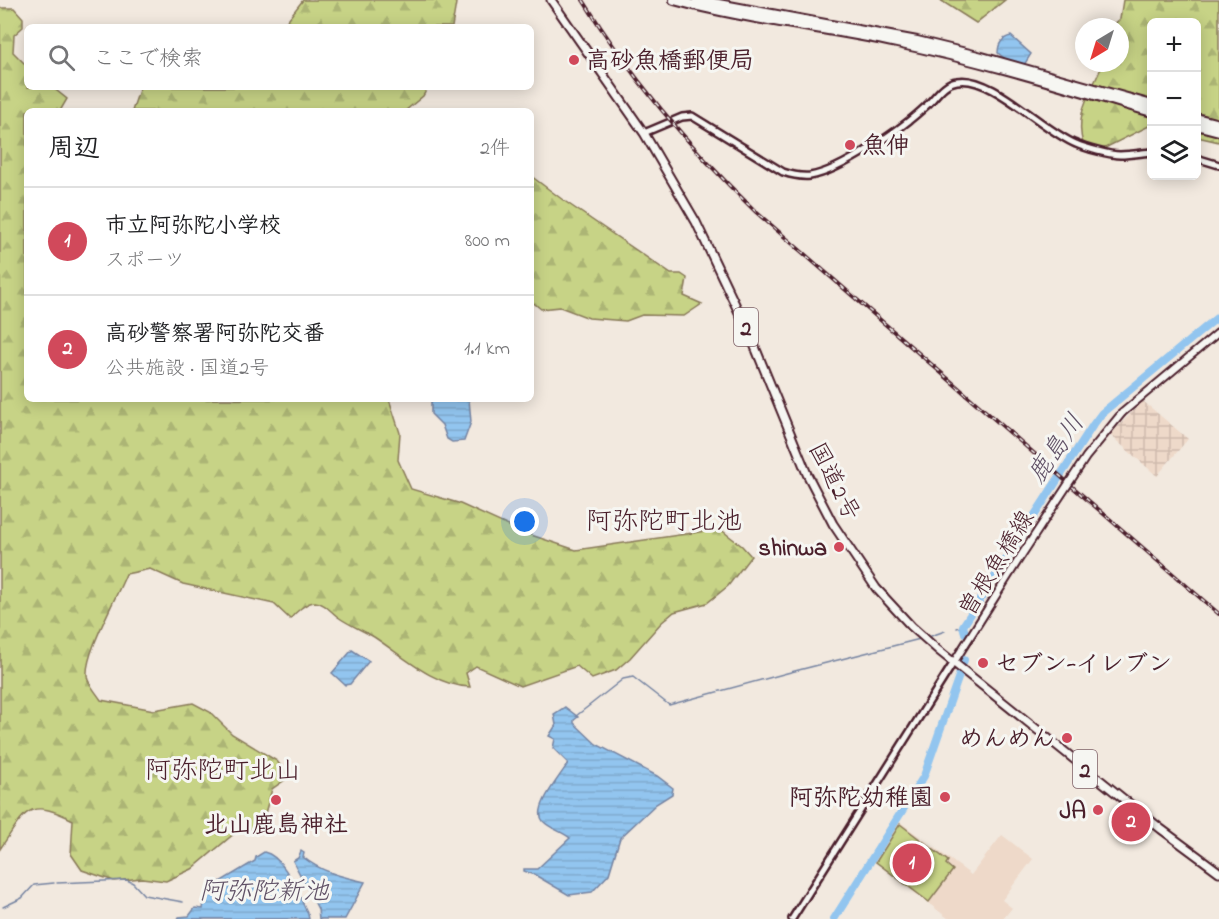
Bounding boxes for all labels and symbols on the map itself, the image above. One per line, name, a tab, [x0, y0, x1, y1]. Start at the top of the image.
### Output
north arrow	[1075, 18, 1129, 72]
place label: 高砂魚橋郵便局	[586, 45, 754, 80]
marker: 高砂魚橋郵便局	[567, 53, 581, 67]
place label: 魚伸	[862, 130, 910, 165]
marker: 魚伸	[843, 138, 857, 152]
road number: 2	[734, 308, 758, 346]
water label: 鹿島川	[1020, 407, 1095, 493]
street label: 国道2号	[798, 437, 867, 527]
district label: 阿弥陀町北池	[586, 504, 742, 542]
street label: 曽根魚橋線	[951, 504, 1045, 624]
your location	[510, 507, 539, 536]
place label: shinwa	[759, 532, 827, 567]
marker: shinwa	[832, 540, 846, 554]
place label: セブン-イレブン	[995, 648, 1172, 683]
marker: セブン-イレブン	[976, 656, 990, 670]
place label: めんめん	[959, 723, 1055, 758]
marker: めんめん	[1060, 731, 1074, 745]
road number: 2	[1073, 750, 1097, 788]
district label: 阿弥陀町北山	[145, 753, 301, 791]
place label: 阿弥陀幼稚園	[789, 782, 933, 817]
marker: 阿弥陀幼稚園	[938, 790, 952, 804]
marker: 北山鹿島神社	[269, 793, 283, 807]
place label: JA	[1060, 795, 1086, 830]
pin: 2	[1112, 800, 1150, 844]
marker: JA	[1091, 803, 1105, 817]
place label: 北山鹿島神社	[204, 809, 348, 844]
pin: 1	[892, 840, 932, 886]
water label: 阿弥陀新池	[199, 874, 330, 912]

